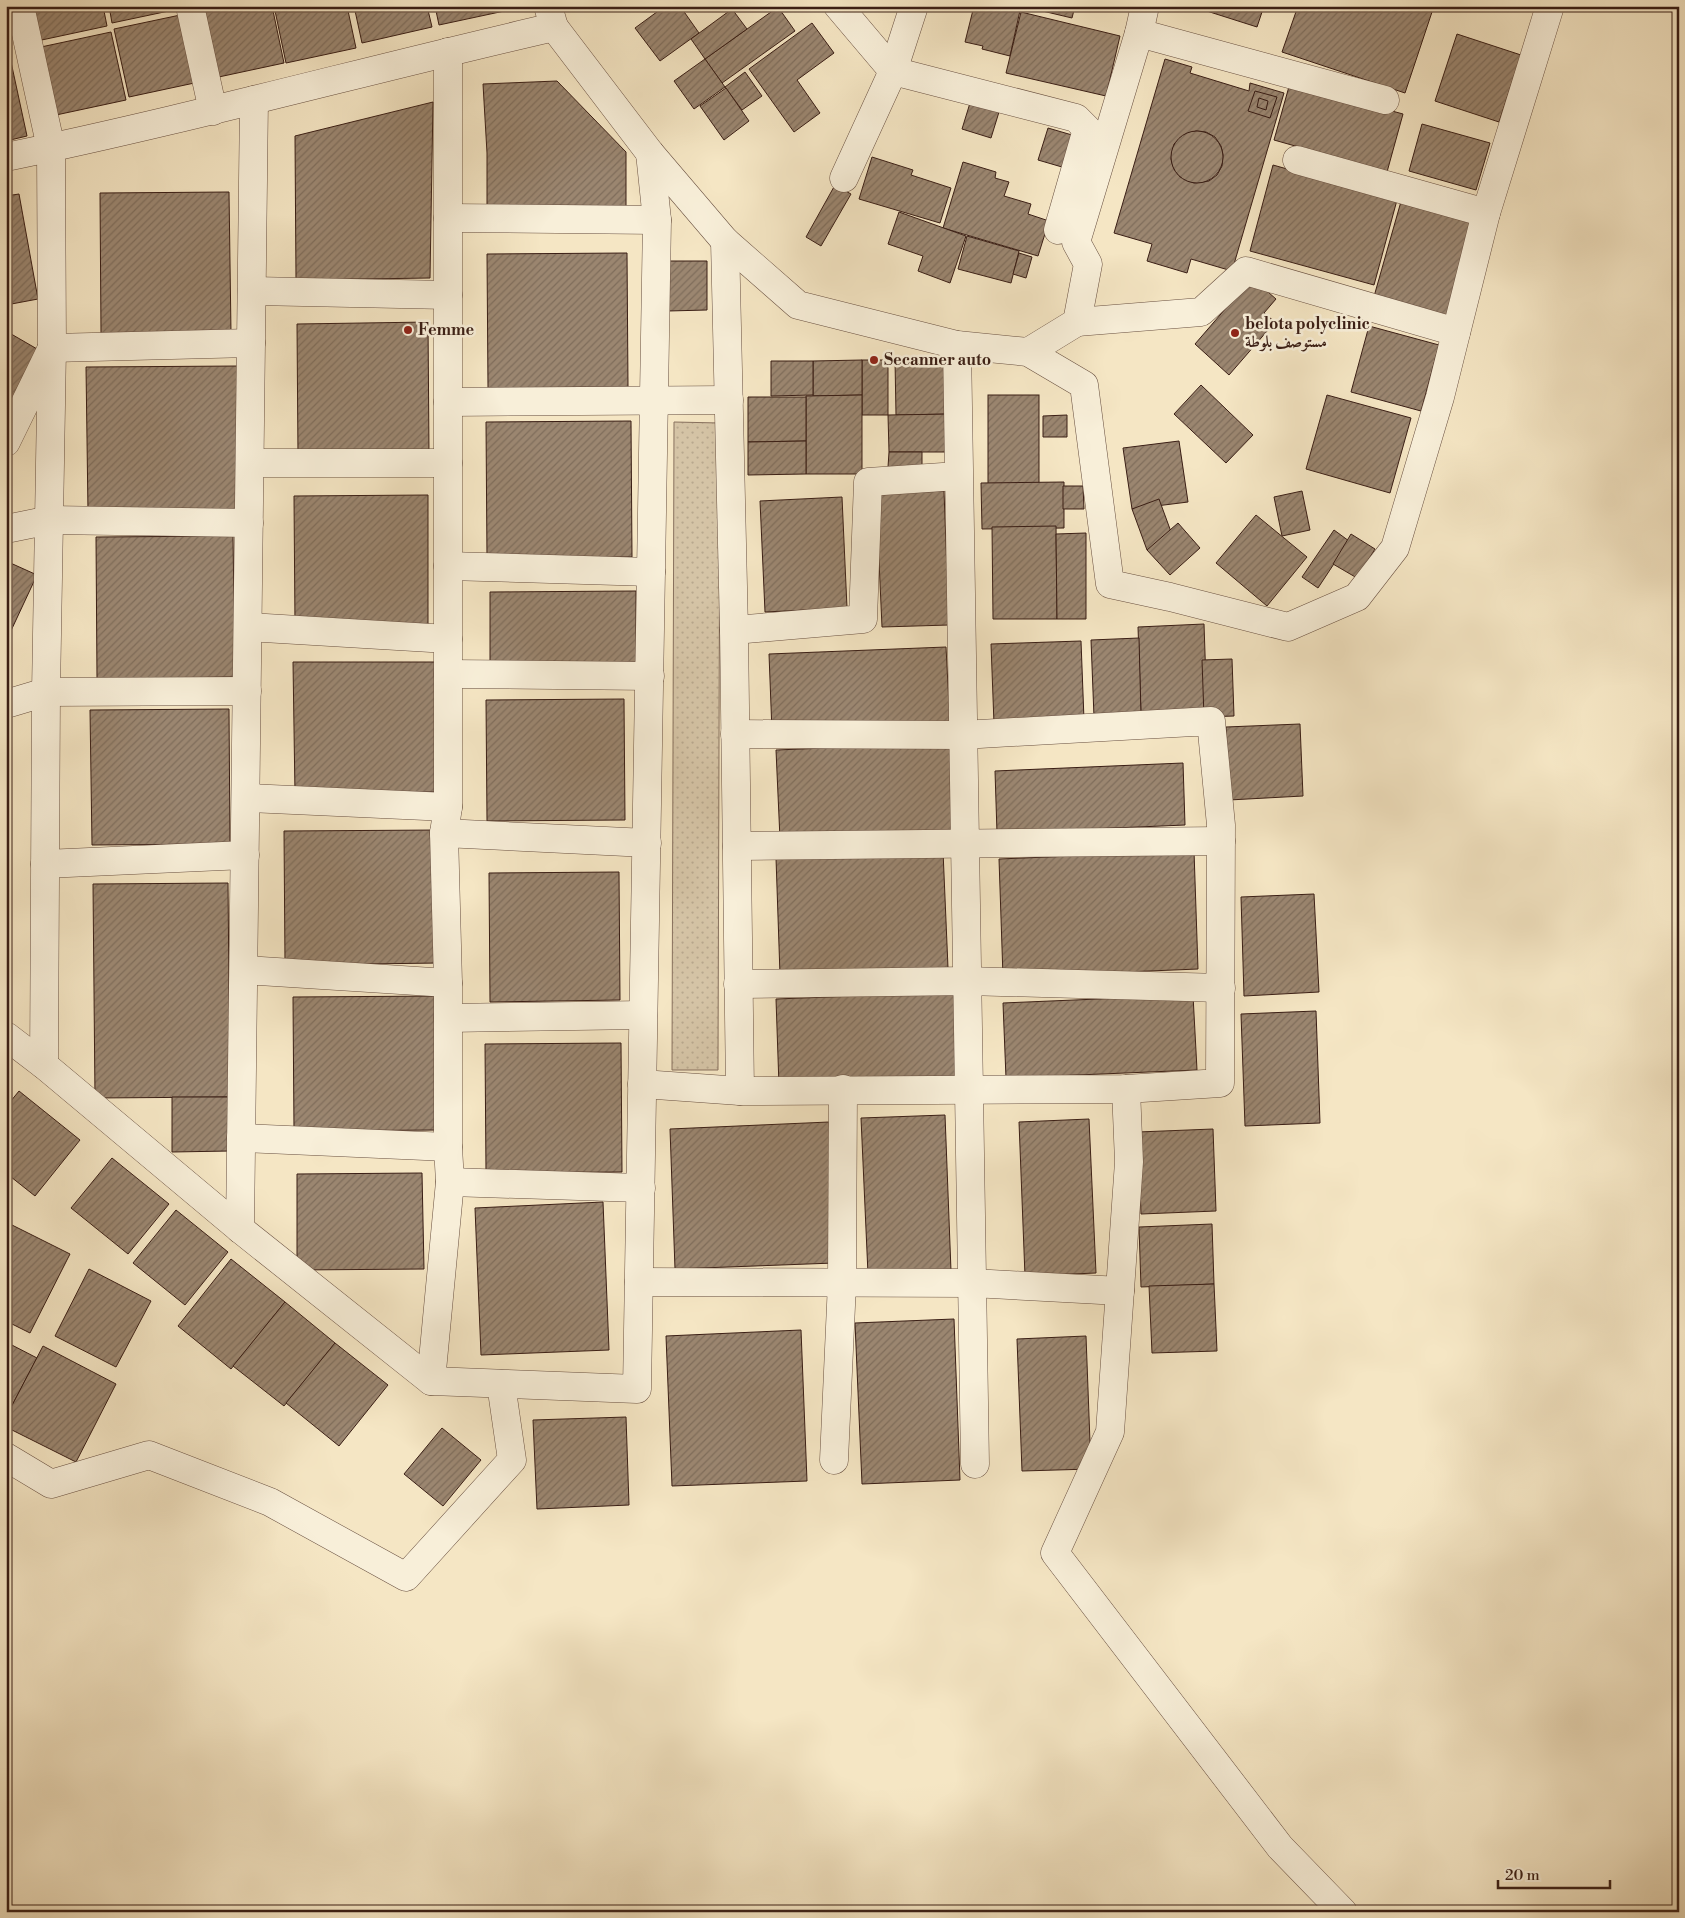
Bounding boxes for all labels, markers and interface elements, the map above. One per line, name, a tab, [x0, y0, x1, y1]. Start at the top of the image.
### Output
place label: belota polyclinic مستوصف بلوطة	[1245, 314, 1370, 352]
place label: Femme	[418, 320, 475, 340]
marker: Femme	[402, 324, 414, 336]
marker: belota polyclinic مستوصف بلوطة	[1229, 327, 1241, 339]
place label: Secanner auto	[884, 350, 991, 370]
marker: Secanner auto	[868, 354, 880, 366]
scale bar	[1498, 1858, 1610, 1890]
text: 20 m	[1505, 1866, 1540, 1885]

